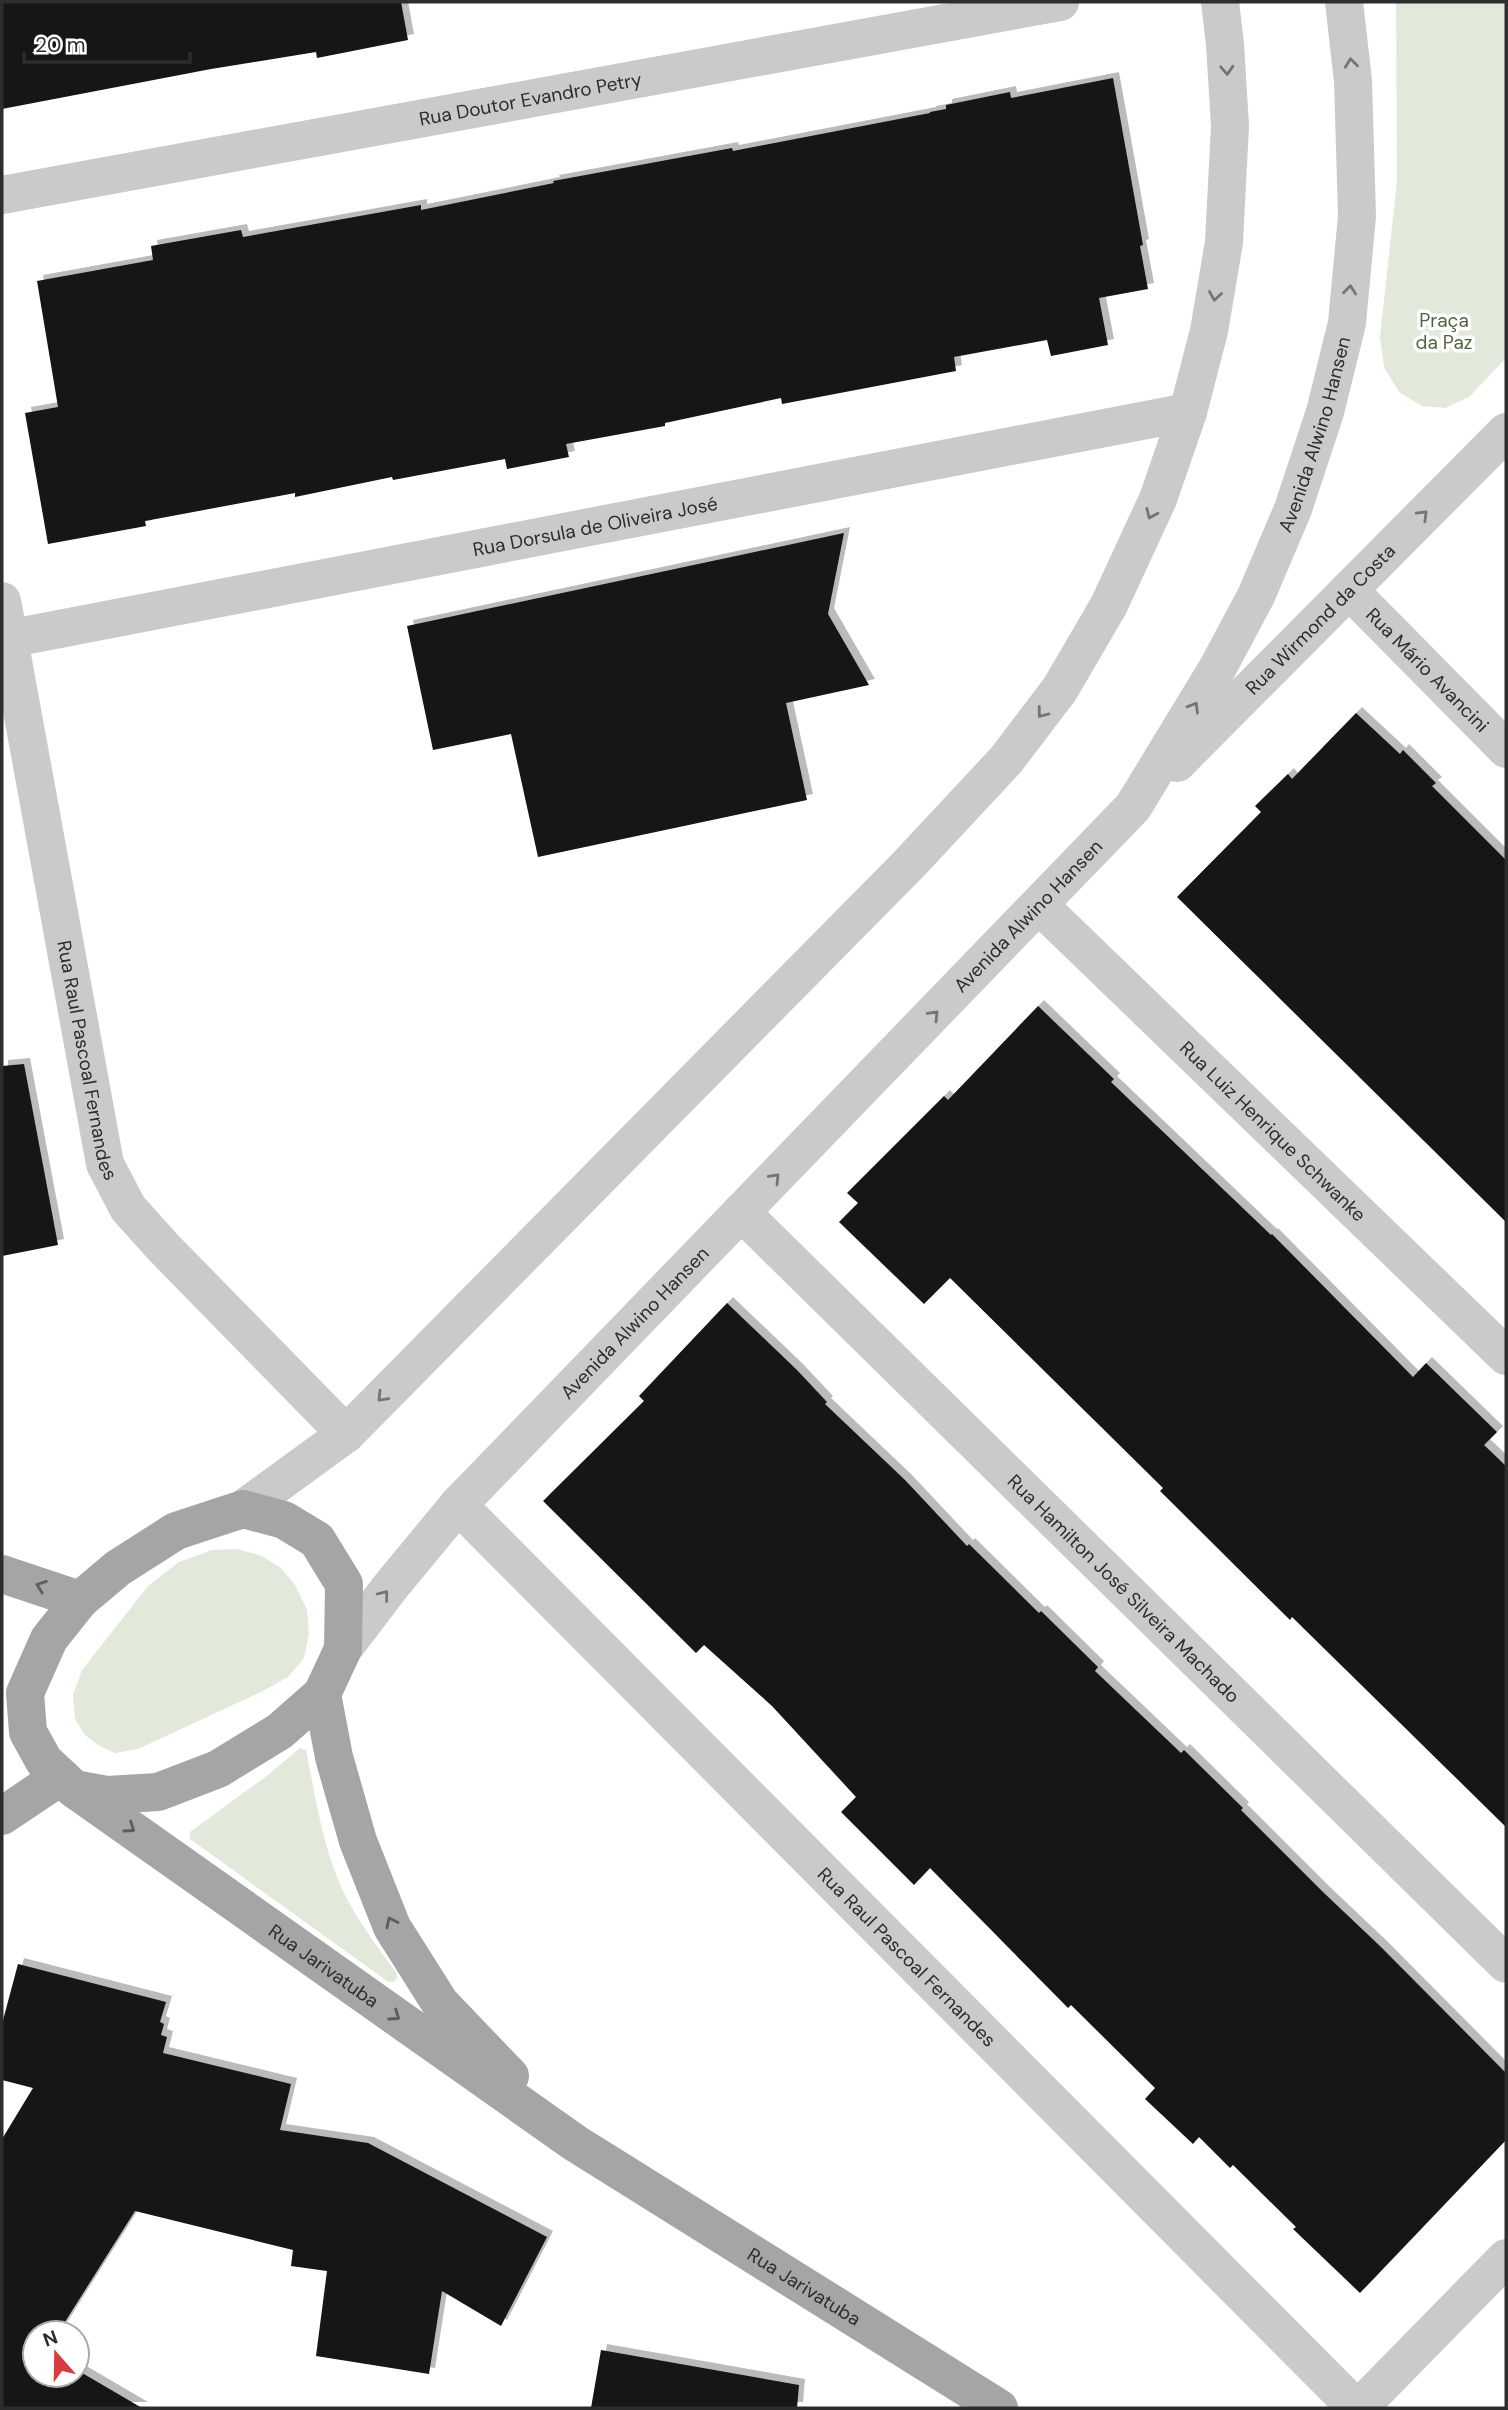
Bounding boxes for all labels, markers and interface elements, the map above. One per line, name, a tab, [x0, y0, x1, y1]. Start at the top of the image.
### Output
scale bar	[24, 21, 191, 65]
text: 20 m	[35, 31, 86, 59]
one-way arrow	[1344, 58, 1359, 69]
one-way arrow	[1219, 64, 1234, 75]
street label: Rua Doutor Evandro Petry	[417, 66, 644, 132]
one-way arrow	[1342, 285, 1357, 296]
one-way arrow	[1208, 290, 1223, 302]
park label: Praça da Paz	[1416, 308, 1472, 355]
street label: Avenida Alwino Hansen	[1273, 334, 1356, 536]
street label: Rua Dorsula de Oliveira José	[471, 491, 720, 562]
one-way arrow	[1145, 507, 1159, 519]
one-way arrow	[1415, 511, 1428, 524]
street label: Rua Wirmond da Costa	[1240, 539, 1401, 700]
street label: Rua Mário Avancini	[1360, 602, 1494, 738]
one-way arrow	[1186, 701, 1199, 714]
one-way arrow	[1038, 705, 1050, 718]
street label: Avenida Alwino Hansen	[948, 834, 1108, 998]
street label: Rua Raul Pascoal Fernandes	[51, 938, 123, 1185]
one-way arrow	[925, 1010, 938, 1023]
street label: Rua Luiz Henrique Schwanke	[1174, 1036, 1371, 1227]
one-way arrow	[766, 1173, 779, 1186]
street label: Avenida Alwino Hansen	[555, 1241, 714, 1405]
one-way arrow	[377, 1389, 390, 1402]
street label: Rua Hamilton José Silveira Machado	[1002, 1469, 1245, 1709]
one-way arrow	[36, 1580, 48, 1594]
one-way arrow	[376, 1590, 389, 1602]
one-way arrow	[122, 1820, 135, 1832]
street label: Rua Raul Pascoal Fernandes	[812, 1862, 1002, 2052]
one-way arrow	[385, 1917, 399, 1929]
street label: Rua Jarivatuba	[264, 1918, 384, 2013]
one-way arrow	[387, 2008, 400, 2020]
street label: Rua Jarivatuba	[743, 2242, 866, 2332]
north arrow	[21, 2319, 91, 2389]
text: N	[40, 2324, 61, 2353]

